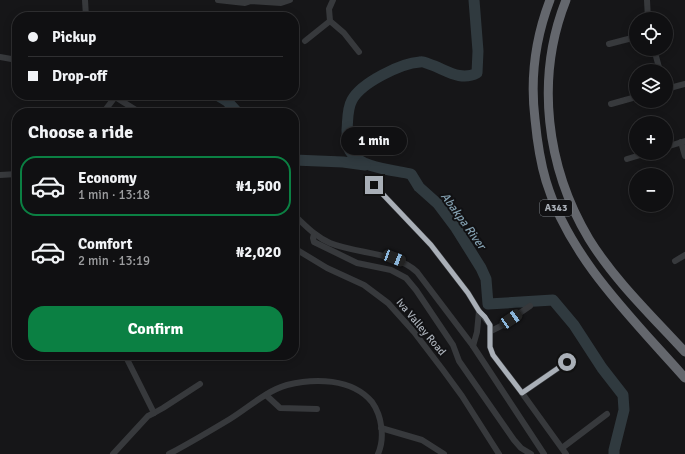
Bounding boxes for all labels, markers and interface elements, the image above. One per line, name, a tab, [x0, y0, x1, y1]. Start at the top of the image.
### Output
map controls	[629, 12, 673, 212]
button: locate	[629, 12, 673, 56]
text: Pickup	[52, 28, 96, 46]
button: layers	[629, 64, 673, 108]
text: Drop-off	[52, 67, 107, 85]
button: +	[629, 116, 673, 160]
text: Choose a ride	[28, 121, 133, 143]
callout: 1 min	[341, 127, 407, 155]
text: 1 min	[358, 133, 390, 149]
icon: car	[30, 168, 66, 204]
button: −	[629, 168, 673, 212]
text: Economy	[78, 169, 137, 187]
route end	[365, 176, 383, 194]
text: ₦1,500	[236, 177, 281, 195]
text: 1 min · 13:18	[78, 187, 150, 203]
water label: Abakpa River	[437, 190, 490, 254]
road number: A343	[540, 200, 572, 216]
icon: car	[30, 234, 66, 270]
text: Comfort	[78, 235, 132, 253]
text: ₦2,020	[236, 243, 281, 261]
car	[381, 248, 407, 268]
text: 2 min · 13:19	[78, 253, 150, 269]
street label: Iva Valley Road	[393, 296, 449, 358]
button: Confirm	[28, 306, 283, 352]
car	[498, 307, 524, 331]
route start	[558, 353, 576, 371]

